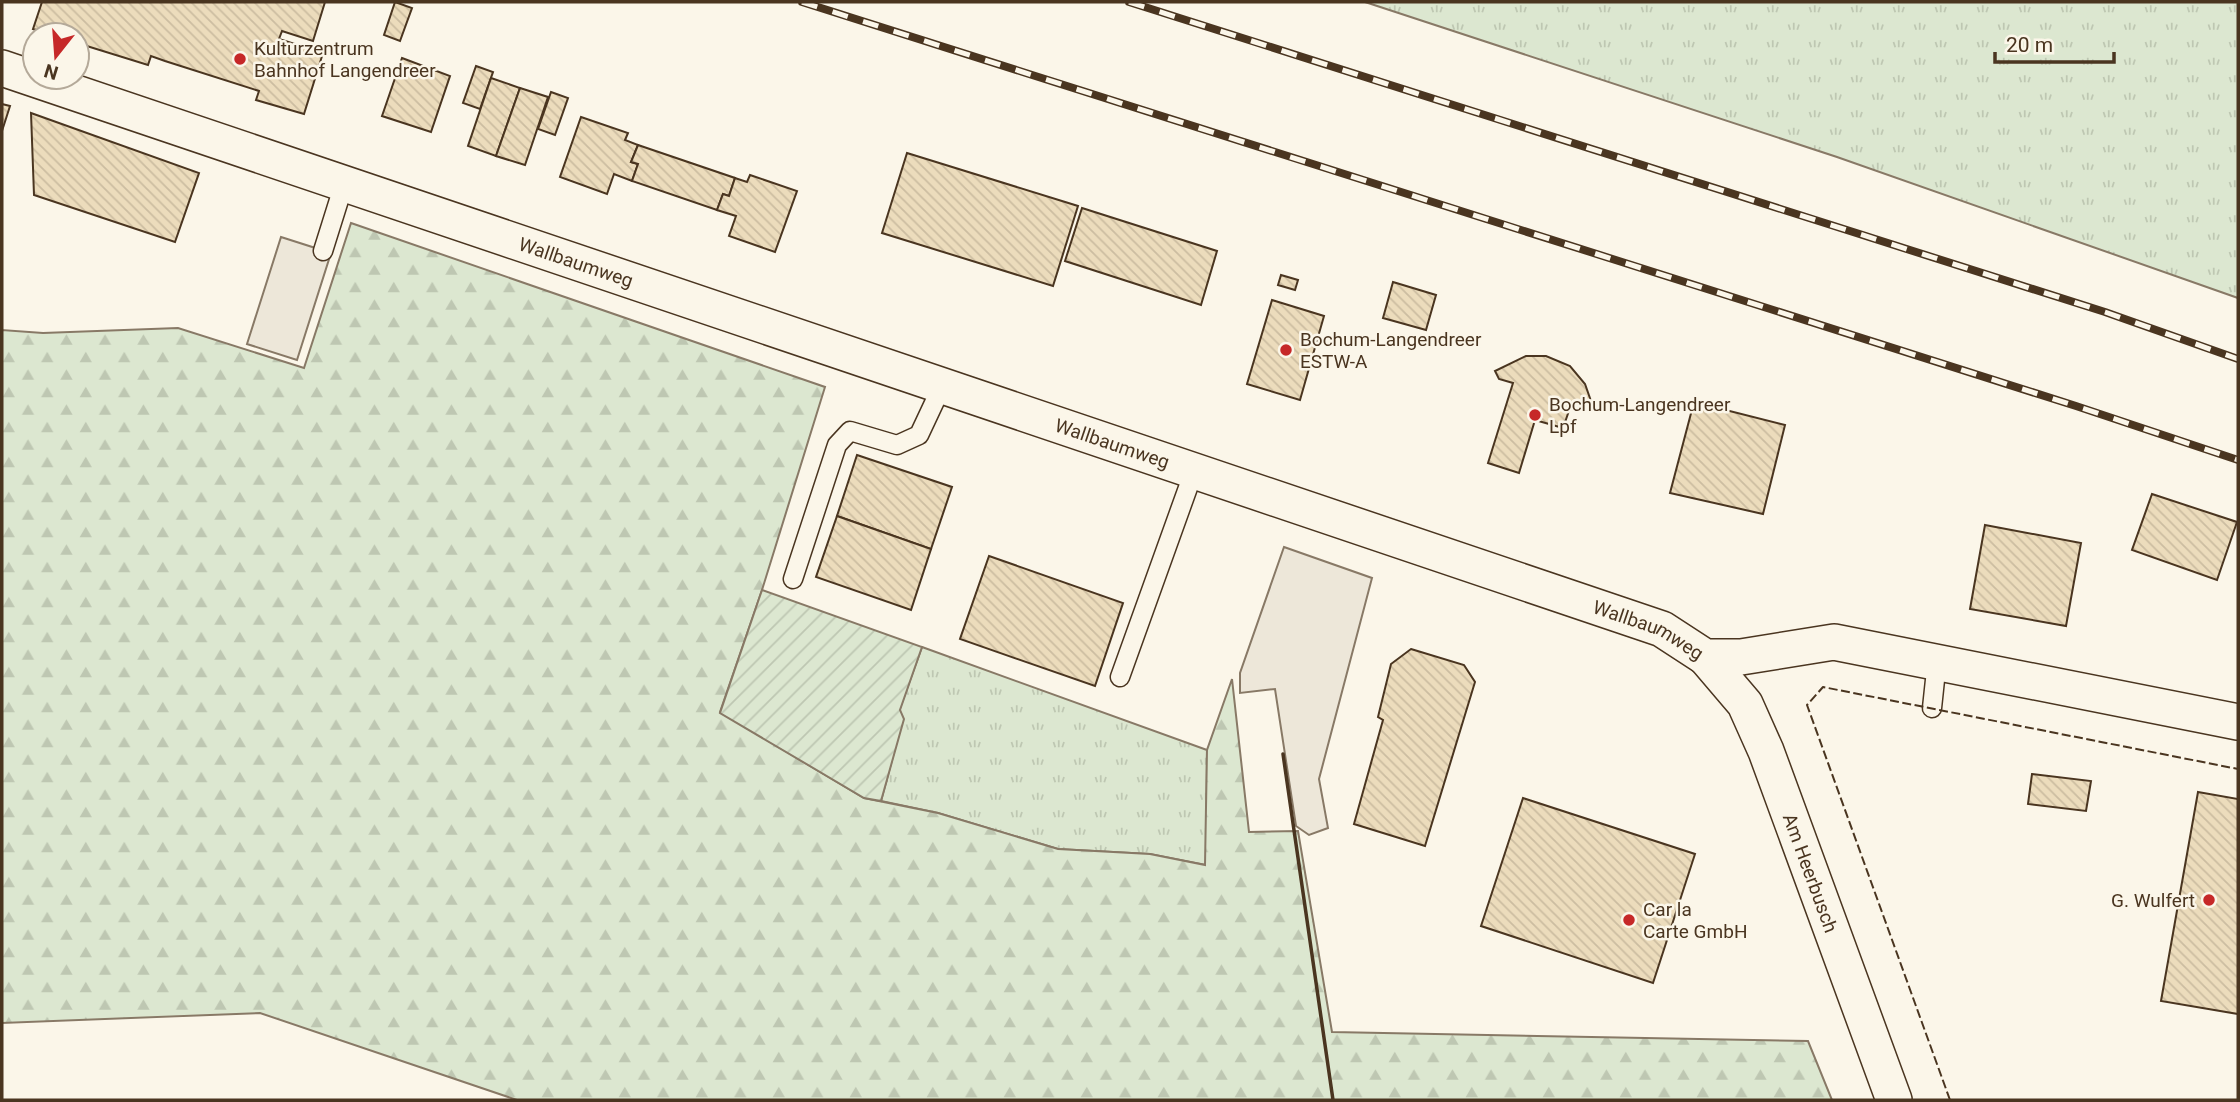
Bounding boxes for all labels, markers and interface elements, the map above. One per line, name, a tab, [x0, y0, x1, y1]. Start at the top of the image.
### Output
north arrow	[21, 21, 91, 91]
scale bar	[1995, 21, 2114, 65]
text: 20 m	[2006, 33, 2053, 57]
place label: Kulturzentrum Bahnhof Langendreer	[254, 37, 436, 82]
marker: Kulturzentrum Bahnhof Langendreer	[232, 51, 248, 67]
text: N	[41, 59, 61, 85]
street label: Wallbaumweg	[516, 232, 636, 292]
place label: Bochum-Langendreer ESTW-A	[1300, 328, 1482, 373]
marker: Bochum-Langendreer ESTW-A	[1278, 342, 1294, 358]
place label: Bochum-Langendreer Lpf	[1549, 393, 1731, 438]
marker: Bochum-Langendreer Lpf	[1527, 407, 1543, 423]
street label: Wallbaumweg	[1052, 413, 1173, 473]
street label: Wallbaumweg	[1590, 595, 1708, 665]
street label: Am Heerbusch	[1778, 810, 1843, 936]
place label: G. Wulfert	[2111, 889, 2195, 912]
marker: G. Wulfert	[2201, 892, 2217, 908]
place label: Car la Carte GmbH	[1643, 898, 1747, 943]
marker: Car la Carte GmbH	[1621, 912, 1637, 928]

